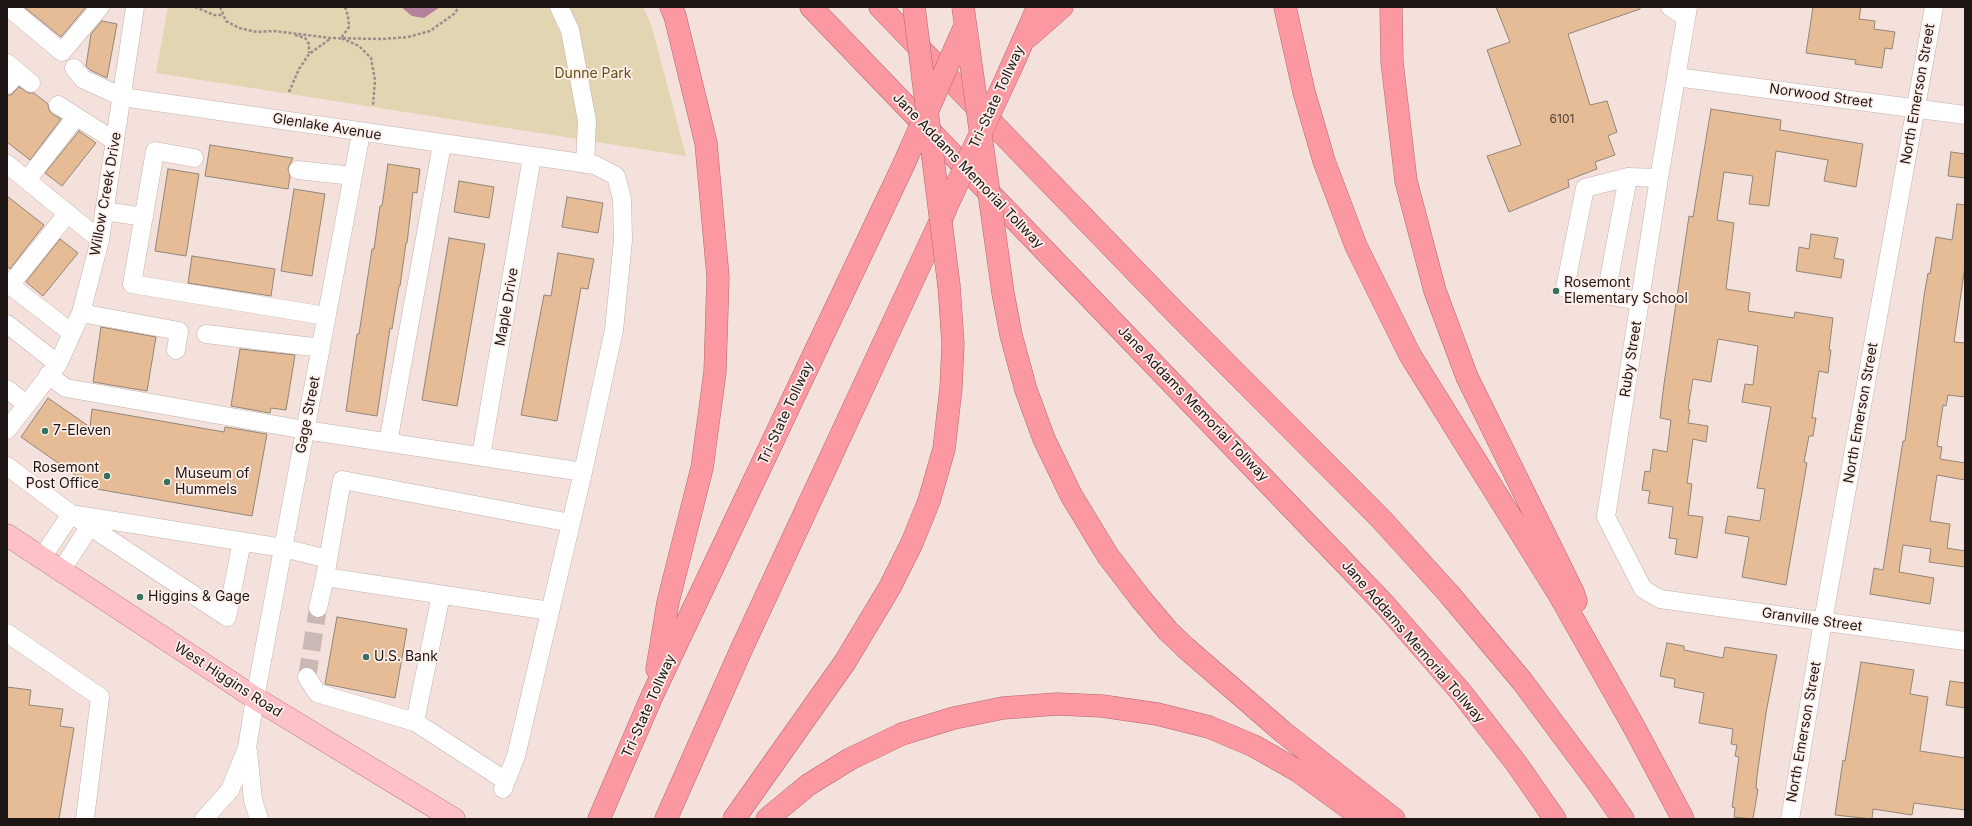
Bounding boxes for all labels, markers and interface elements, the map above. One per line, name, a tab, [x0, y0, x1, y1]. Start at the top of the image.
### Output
street label: North Emerson Street	[1897, 22, 1939, 166]
street label: Tri-State Tollway	[966, 43, 1028, 151]
park label: Dunne Park	[554, 66, 632, 82]
street label: Norwood Street	[1768, 80, 1874, 112]
street label: Jane Addams Memorial Tollway	[889, 90, 1047, 252]
street label: Glenlake Avenue	[271, 110, 383, 144]
house number: 6101	[1550, 112, 1574, 126]
street label: Willow Creek Drive	[87, 131, 125, 257]
street label: Maple Drive	[492, 266, 522, 348]
place label: Rosemont Elementary School	[1564, 275, 1688, 308]
marker: Rosemont Elementary School	[1551, 286, 1561, 296]
street label: Ruby Street	[1617, 320, 1645, 398]
street label: Jane Addams Memorial Tollway	[1114, 323, 1272, 485]
street label: North Emerson Street	[1840, 341, 1882, 485]
street label: Tri-State Tollway	[755, 359, 817, 467]
street label: Gage Street	[292, 375, 324, 455]
place label: 7-Eleven	[53, 423, 111, 439]
marker: 7-Eleven	[40, 426, 50, 436]
place label: Rosemont Post Office	[26, 460, 99, 492]
place label: Museum of Hummels	[175, 466, 250, 498]
marker: Rosemont Post Office	[102, 471, 112, 481]
marker: Museum of Hummels	[162, 477, 172, 487]
street label: Jane Addams Memorial Tollway	[1338, 557, 1488, 727]
place label: Higgins & Gage	[148, 589, 250, 605]
marker: Higgins & Gage	[135, 592, 145, 602]
street label: Granville Street	[1761, 605, 1863, 635]
street label: West Higgins Road	[171, 639, 285, 721]
place label: U.S. Bank	[374, 649, 438, 665]
marker: U.S. Bank	[361, 652, 371, 662]
street label: Tri-State Tollway	[619, 652, 679, 760]
street label: North Emerson Street	[1783, 660, 1825, 804]

